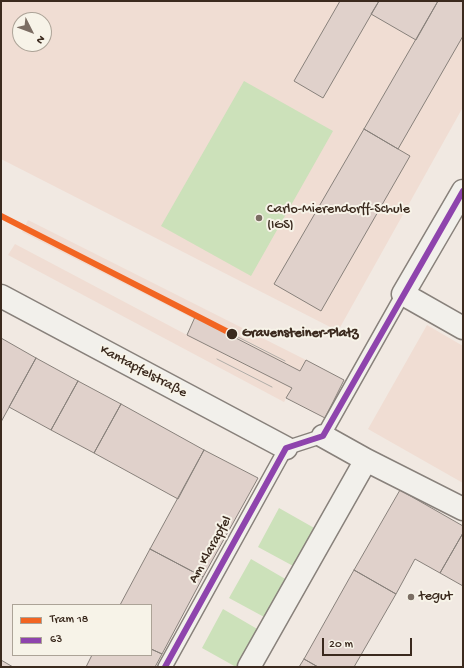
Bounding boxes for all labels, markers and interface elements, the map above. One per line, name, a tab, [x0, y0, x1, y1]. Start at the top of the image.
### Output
north arrow	[12, 12, 52, 52]
text: N	[33, 33, 47, 46]
place label: Carlo-Mierendorff-Schule (IGS)	[267, 202, 410, 234]
marker: Carlo-Mierendorff-Schule (IGS)	[254, 213, 264, 223]
place label: Gravensteiner-Platz	[242, 326, 358, 342]
marker: Gravensteiner-Platz	[225, 327, 239, 341]
street label: Kantapfelstraße	[96, 342, 190, 402]
street label: Am Klarapfel	[186, 513, 236, 587]
place label: tegut	[419, 589, 452, 605]
marker: tegut	[406, 592, 416, 602]
legend	[12, 604, 152, 656]
text: Tram 18	[50, 613, 88, 627]
scale bar	[324, 630, 414, 656]
text: 63	[50, 633, 62, 647]
text: 20 m	[329, 638, 353, 652]

